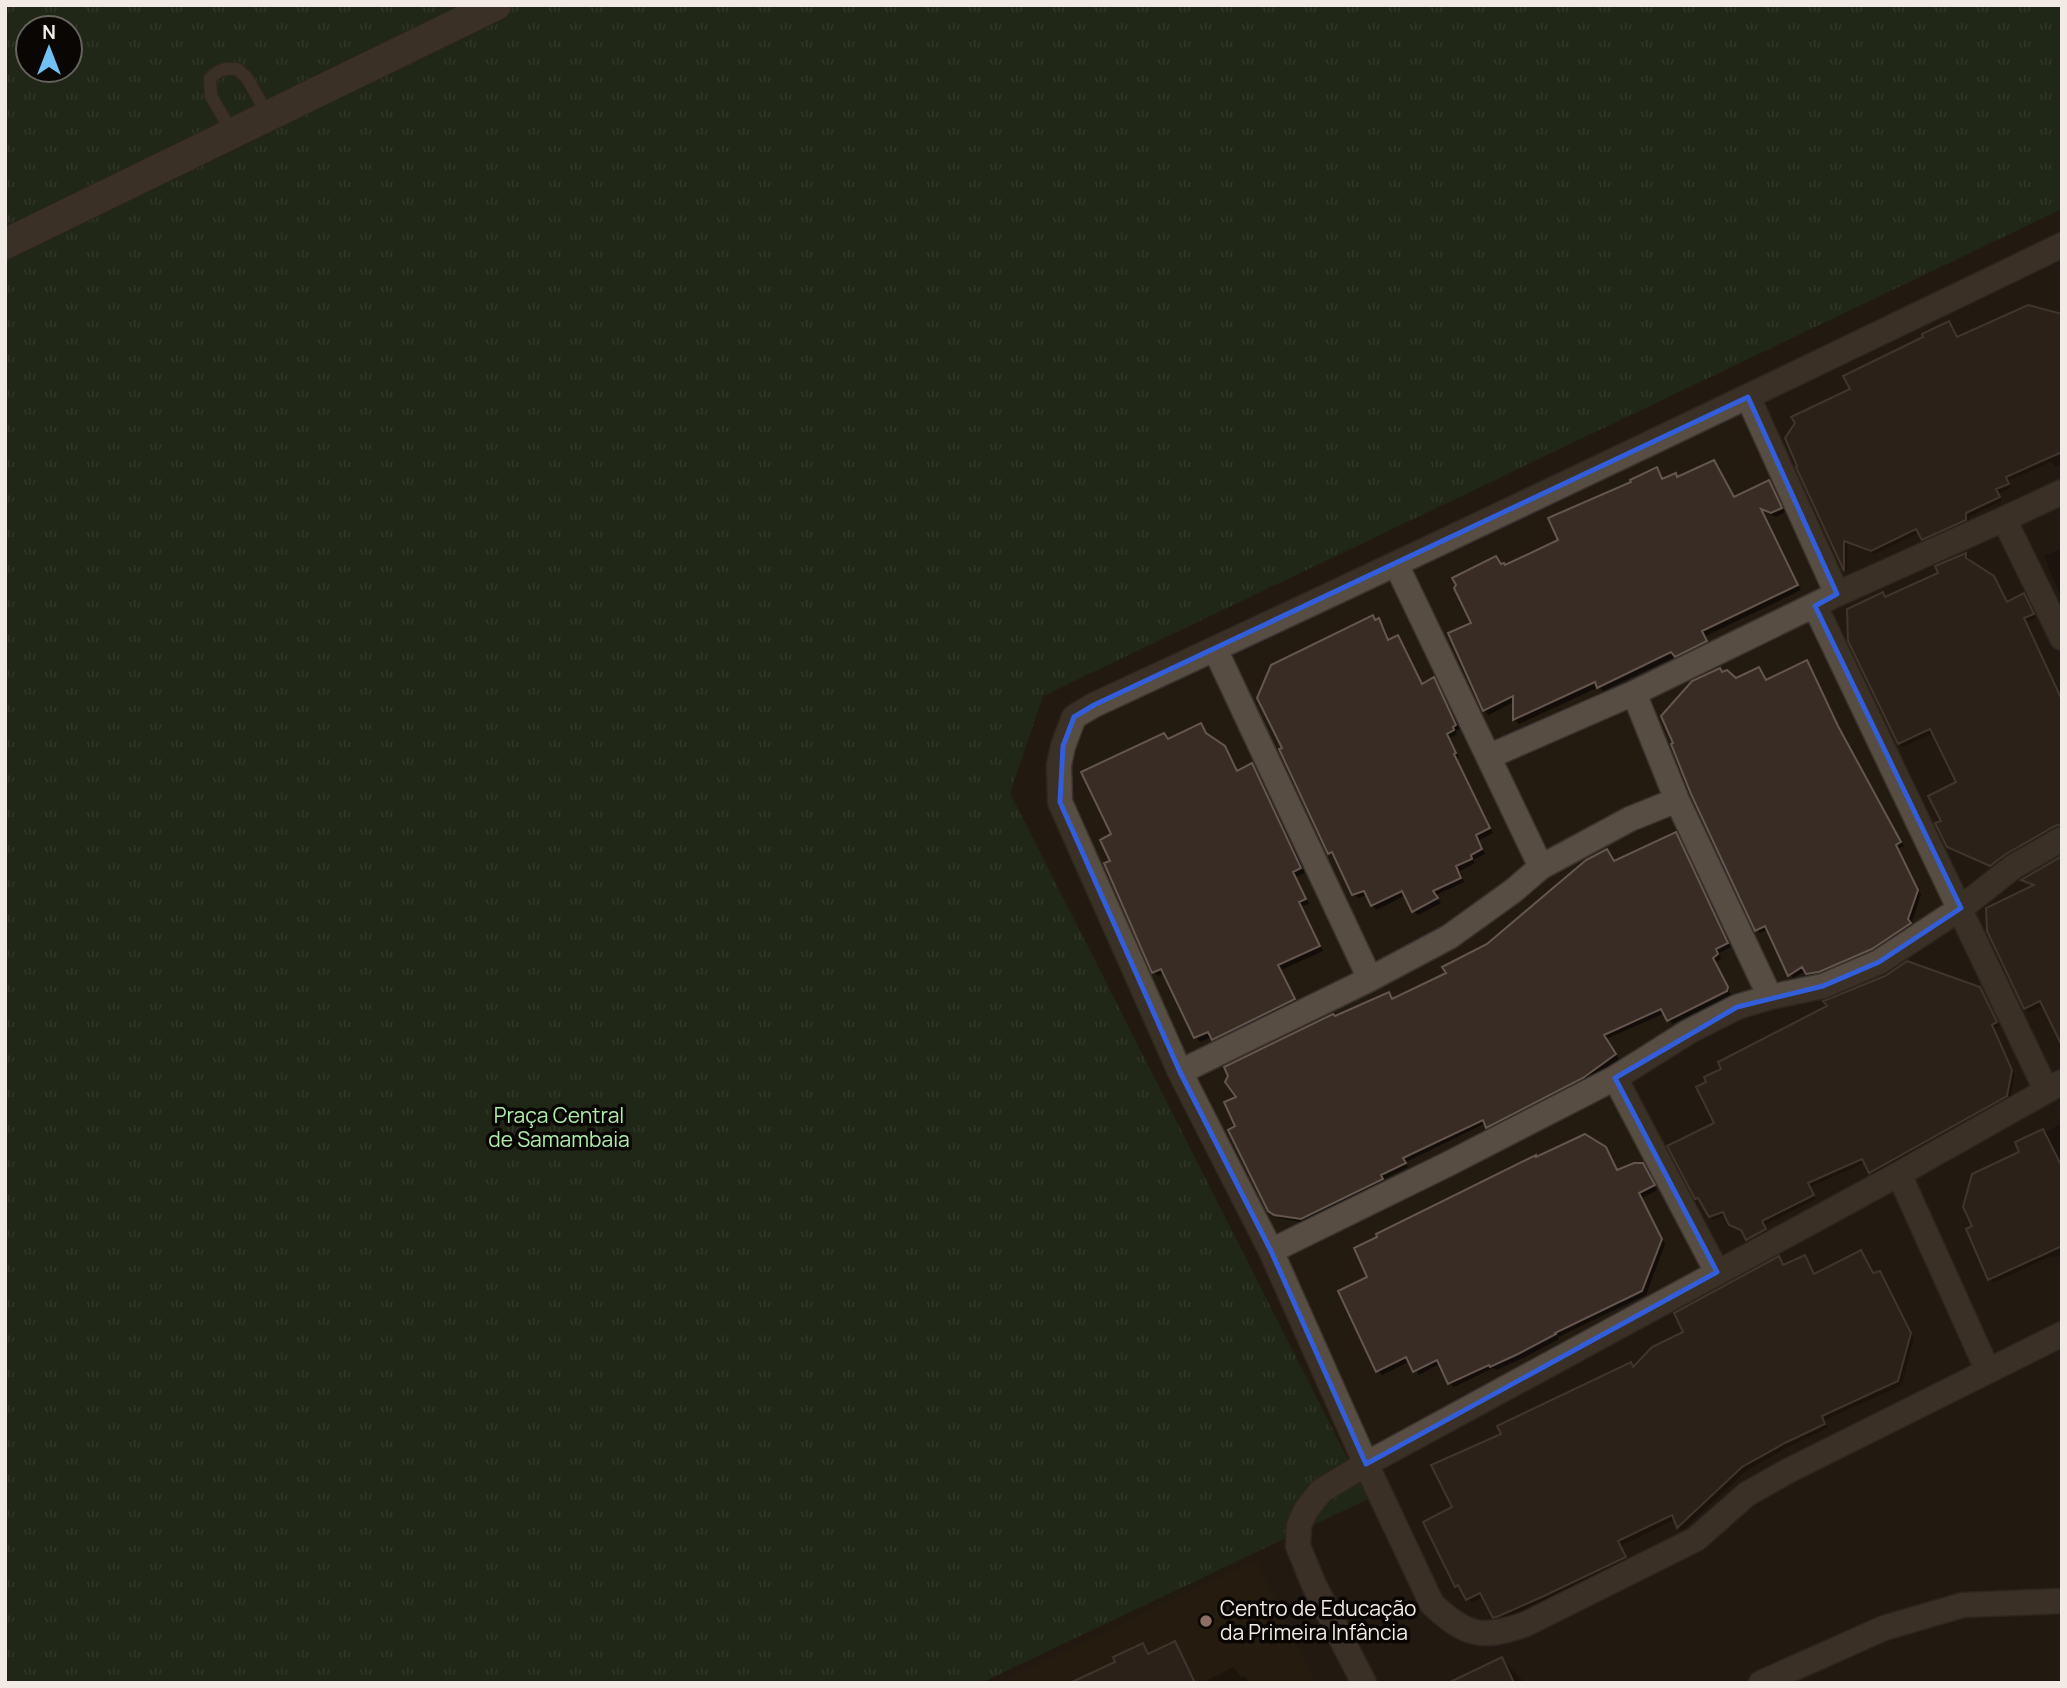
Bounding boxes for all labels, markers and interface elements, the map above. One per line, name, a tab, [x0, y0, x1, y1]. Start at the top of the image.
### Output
north arrow	[14, 14, 84, 84]
text: N	[42, 19, 56, 45]
park label: Praça Central de Samambaia	[488, 1101, 630, 1153]
place label: Centro de Educação da Primeira Infância	[1220, 1594, 1417, 1646]
marker: Centro de Educação da Primeira Infância	[1198, 1613, 1214, 1629]

